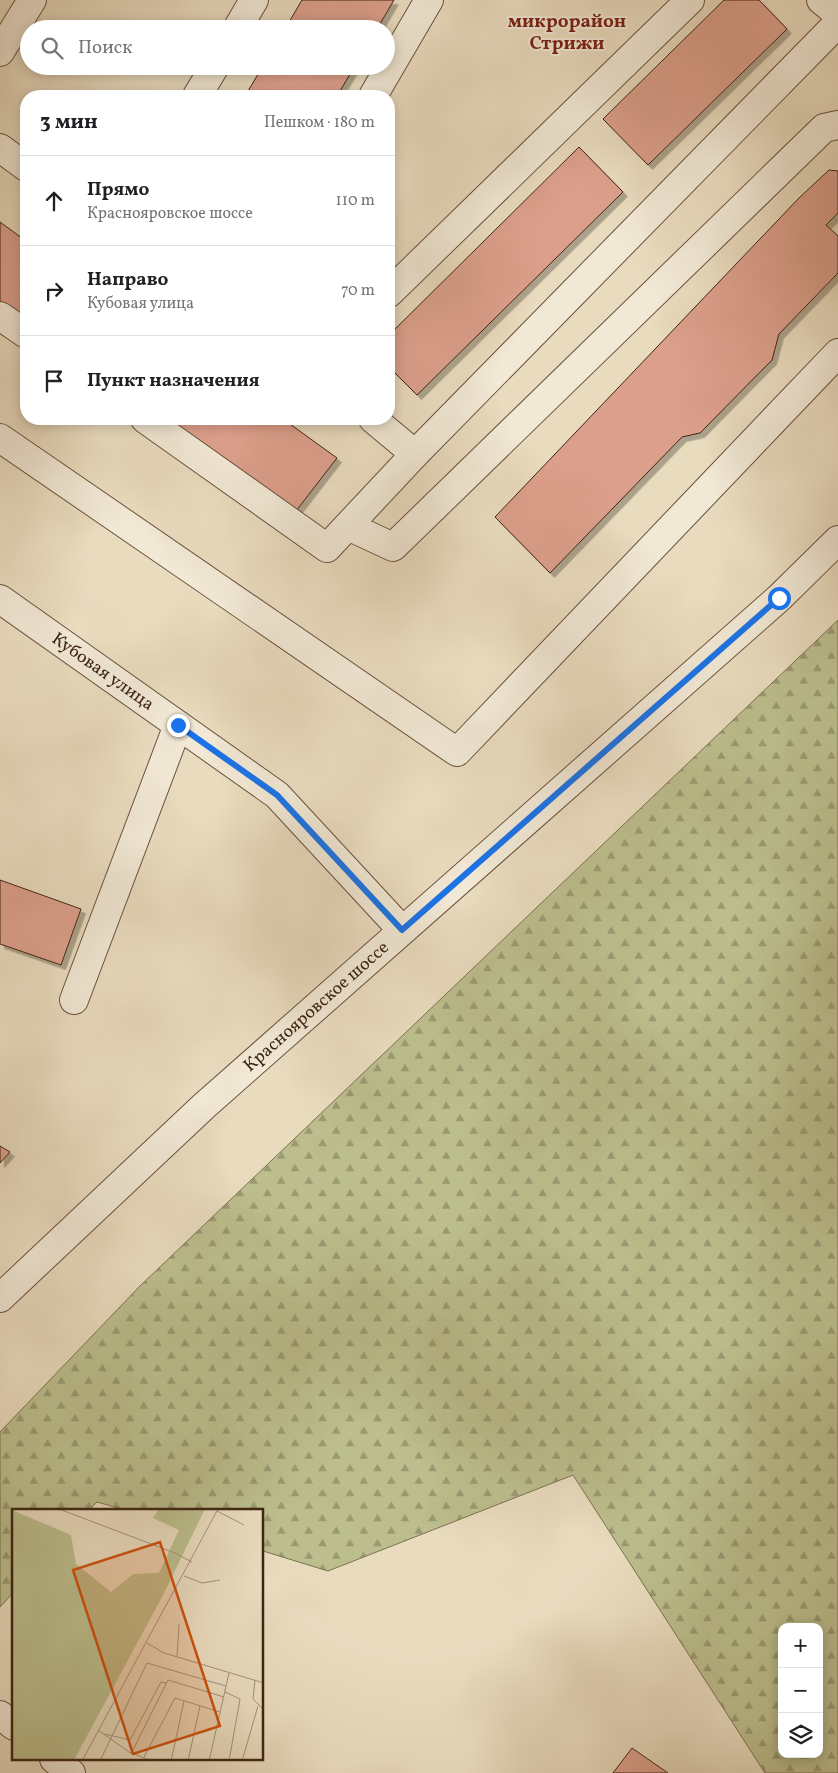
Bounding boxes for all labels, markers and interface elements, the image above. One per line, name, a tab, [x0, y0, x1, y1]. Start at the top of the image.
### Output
district label: микрорайон Стрижи	[508, 9, 626, 57]
search box	[20, 20, 395, 75]
icon: search	[38, 34, 66, 62]
text: Поиск	[78, 35, 132, 61]
text: 3 мин	[40, 108, 98, 137]
text: Пешком · 180 m	[264, 112, 375, 134]
text: Прямо	[87, 177, 149, 203]
icon: ahead	[40, 187, 68, 215]
text: 110 m	[336, 190, 375, 212]
text: Краснояровское шоссе	[87, 203, 253, 225]
text: Направо	[87, 267, 169, 293]
icon: right	[40, 277, 68, 305]
text: 70 m	[341, 280, 375, 302]
text: Кубовая улица	[87, 293, 194, 315]
icon: arrive	[40, 367, 68, 395]
text: Пункт назначения	[87, 368, 260, 394]
route start	[768, 587, 791, 610]
street label: Кубовая улица	[46, 627, 159, 717]
route end	[167, 714, 190, 737]
street label: Краснояровское шоссе	[238, 936, 395, 1078]
inset map	[12, 1509, 264, 1760]
map controls	[778, 1623, 823, 1758]
button: +	[778, 1623, 823, 1668]
button: −	[778, 1668, 823, 1713]
button: layers	[778, 1713, 823, 1758]

